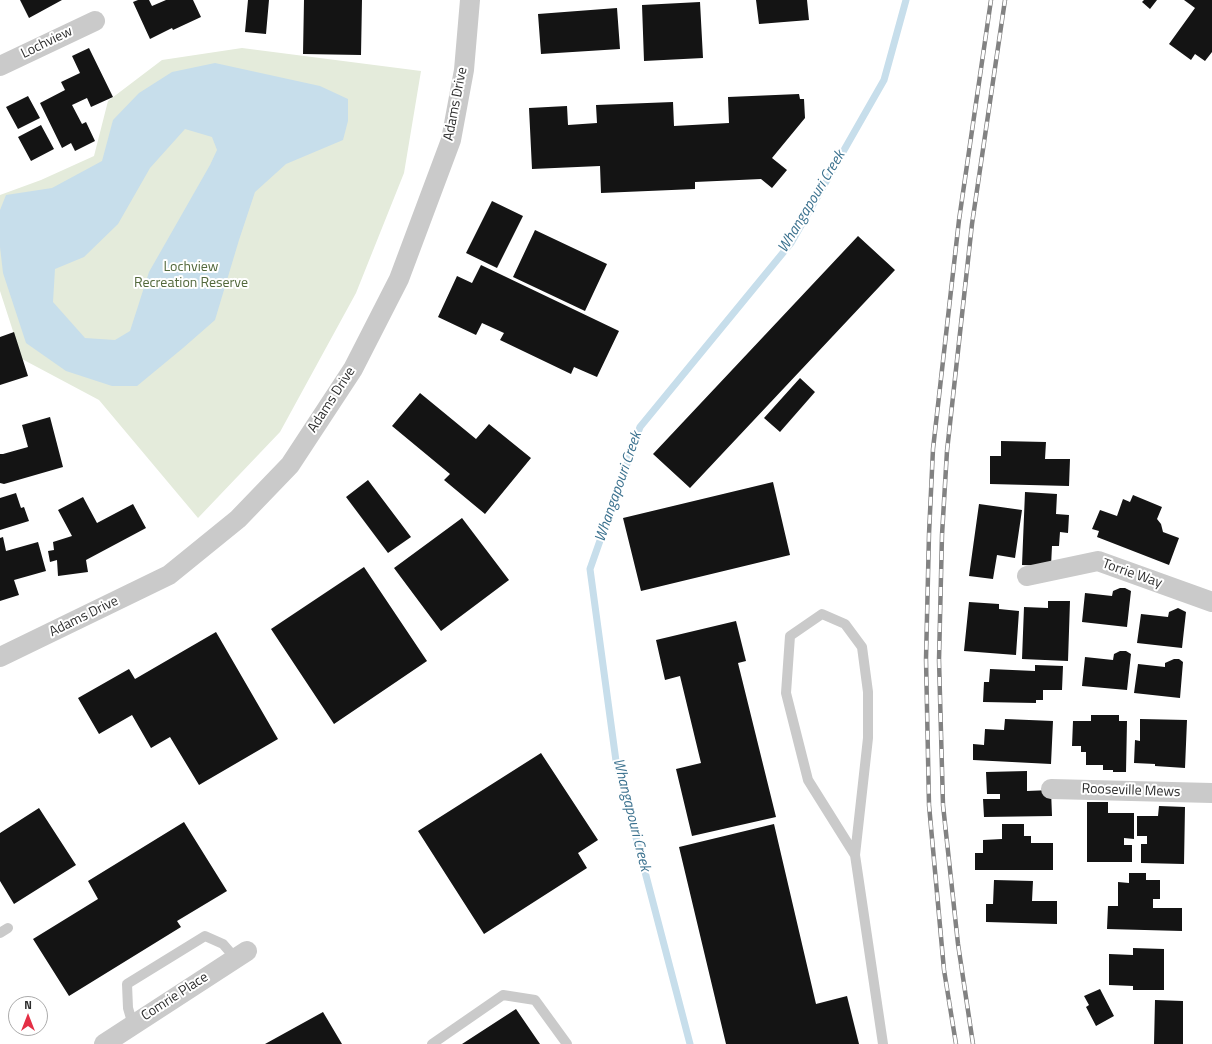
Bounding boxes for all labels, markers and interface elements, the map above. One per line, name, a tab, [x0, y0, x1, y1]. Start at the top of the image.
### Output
street label: Lochview	[19, 23, 75, 63]
street label: Adams Drive	[441, 66, 471, 142]
water label: Whangapouri Creek	[775, 148, 849, 256]
park label: Lochview Recreation Reserve	[134, 260, 248, 292]
street label: Adams Drive	[305, 364, 359, 436]
water label: Whangapouri Creek	[592, 429, 646, 545]
street label: Torrie Way	[1100, 556, 1164, 592]
street label: Adams Drive	[47, 593, 121, 641]
water label: Whangapouri Creek	[608, 757, 654, 873]
street label: Rooseville Mews	[1081, 781, 1181, 801]
street label: Comrie Place	[138, 969, 212, 1025]
north arrow	[8, 996, 48, 1036]
text: N	[24, 997, 32, 1013]

